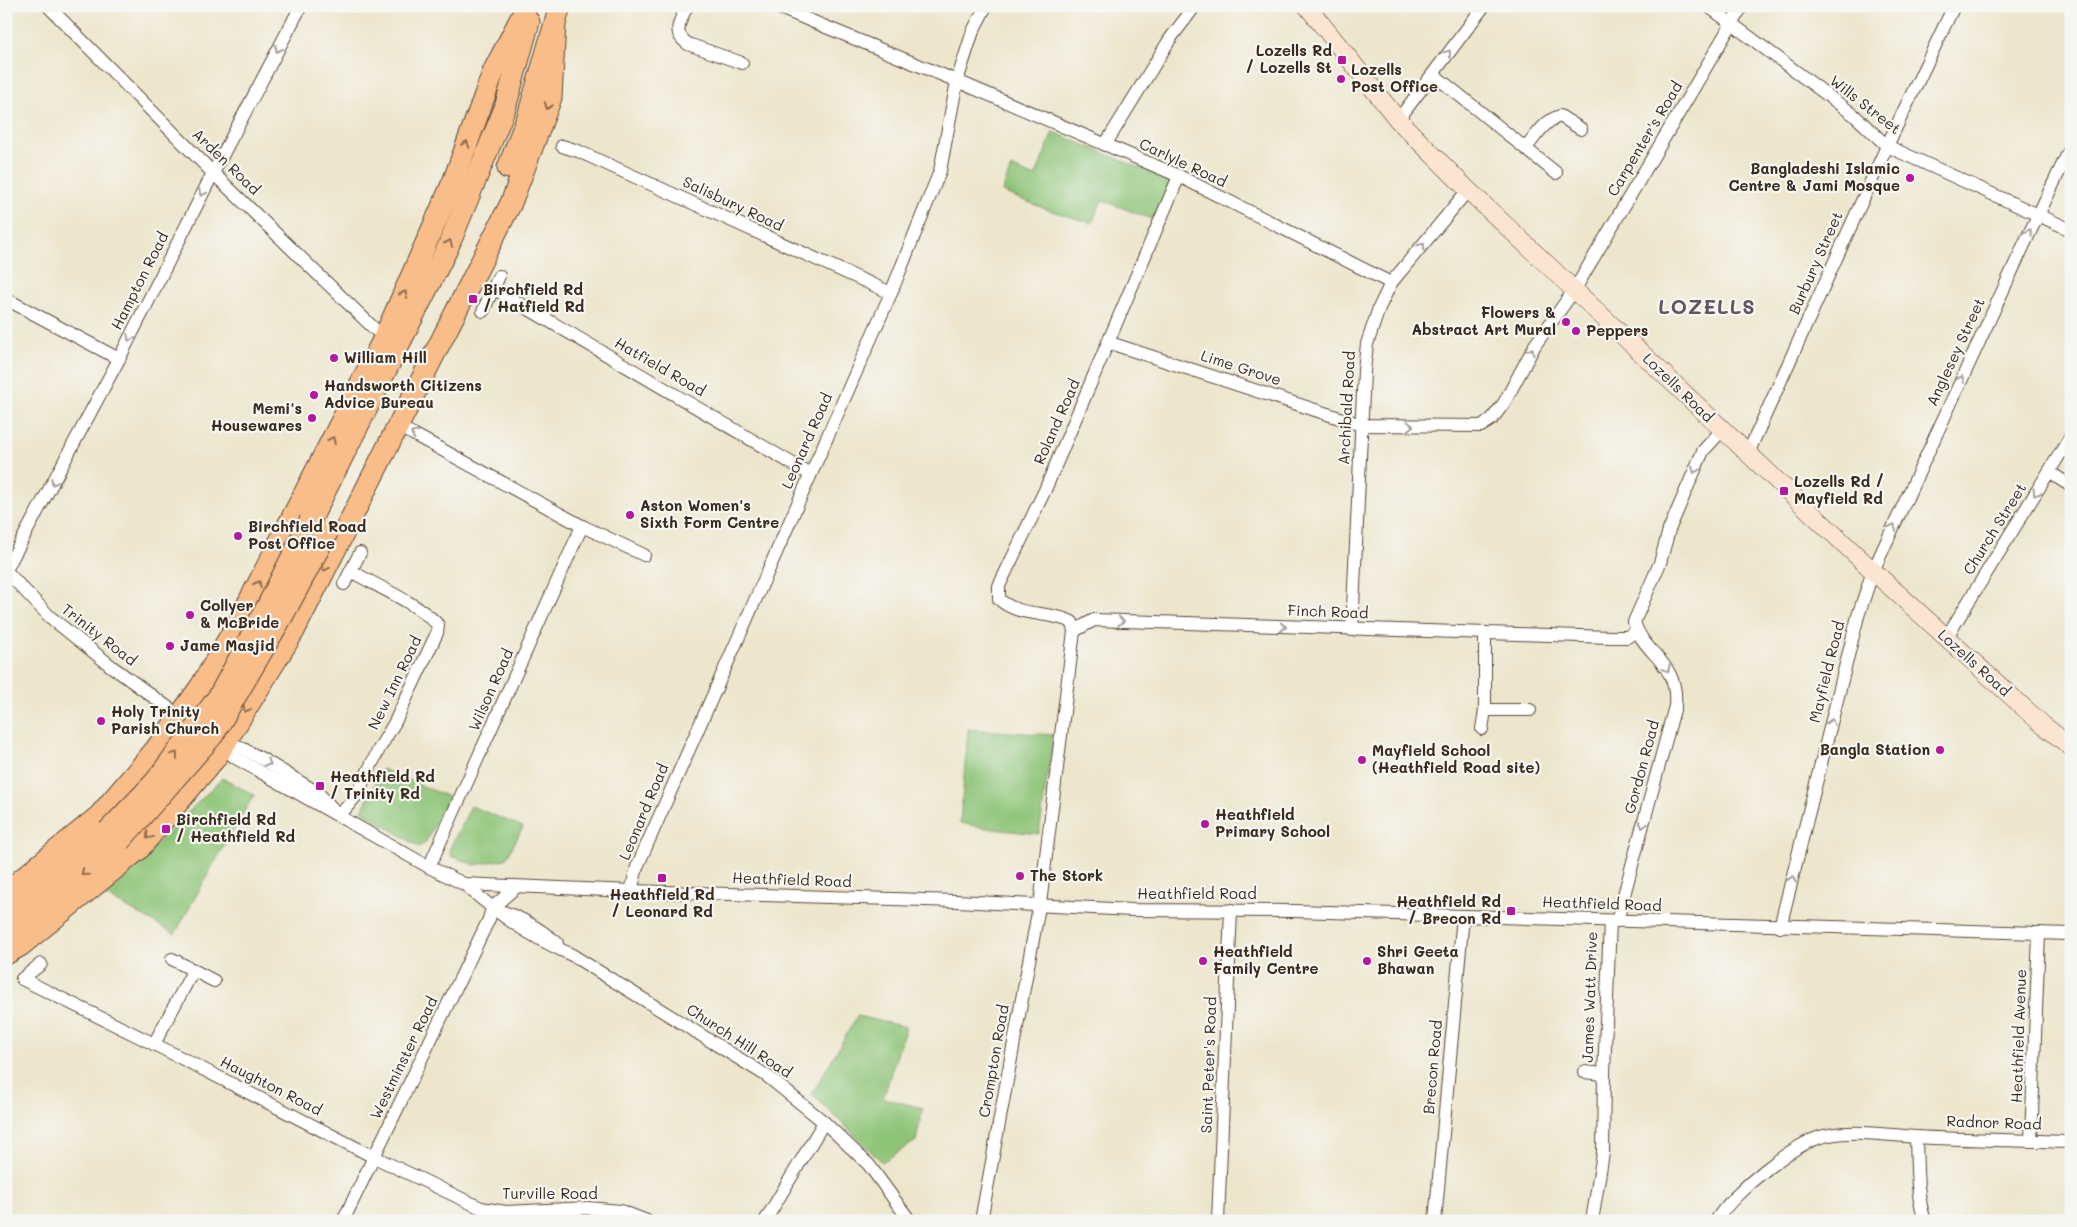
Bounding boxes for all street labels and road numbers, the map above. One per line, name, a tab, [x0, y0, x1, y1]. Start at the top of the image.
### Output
street label: Wills Street	[1826, 70, 1905, 138]
street label: Carpenter's Road	[1602, 77, 1686, 200]
street label: Arden Road	[188, 124, 265, 199]
street label: Carlyle Road	[1136, 133, 1230, 191]
street label: Salisbury Road	[680, 171, 787, 235]
street label: Burbury Street	[1783, 208, 1847, 317]
street label: Hampton Road	[106, 228, 172, 333]
street label: Anglesey Street	[1921, 294, 1989, 409]
street label: Hatfield Road	[611, 332, 710, 400]
street label: Lime Grove	[1199, 345, 1284, 389]
street label: Lozells Road	[1639, 348, 1719, 426]
street label: Archibald Road	[1333, 350, 1359, 465]
street label: Roland Road	[1028, 376, 1084, 468]
street label: Leonard Road	[776, 390, 836, 492]
street label: Church Street	[1958, 479, 2030, 578]
street label: Trinity Road	[58, 599, 141, 670]
street label: Finch Road	[1287, 600, 1369, 622]
street label: Mayfield Road	[1804, 619, 1848, 725]
street label: Lozells Road	[1934, 624, 2015, 700]
street label: New Inn Road	[363, 632, 425, 733]
street label: Wilson Road	[463, 645, 517, 734]
street label: Gordon Road	[1619, 718, 1663, 816]
street label: Leonard Road	[614, 760, 672, 863]
street label: Heathfield Road	[732, 867, 852, 891]
street label: Heathfield Road	[1137, 883, 1257, 903]
street label: Heathfield Road	[1542, 891, 1662, 915]
street label: James Watt Drive	[1577, 931, 1601, 1063]
street label: Heathfield Avenue	[2006, 969, 2030, 1103]
street label: Westminster Road	[365, 993, 441, 1122]
street label: Saint Peter's Road	[1196, 996, 1220, 1134]
street label: Church Hill Road	[683, 999, 796, 1082]
street label: Crompton Road	[973, 1003, 1013, 1119]
street label: Brecon Road	[1418, 1019, 1446, 1115]
street label: Haughton Road	[217, 1051, 326, 1119]
street label: Radnor Road	[1946, 1110, 2042, 1134]
street label: Turville Road	[502, 1183, 598, 1203]

